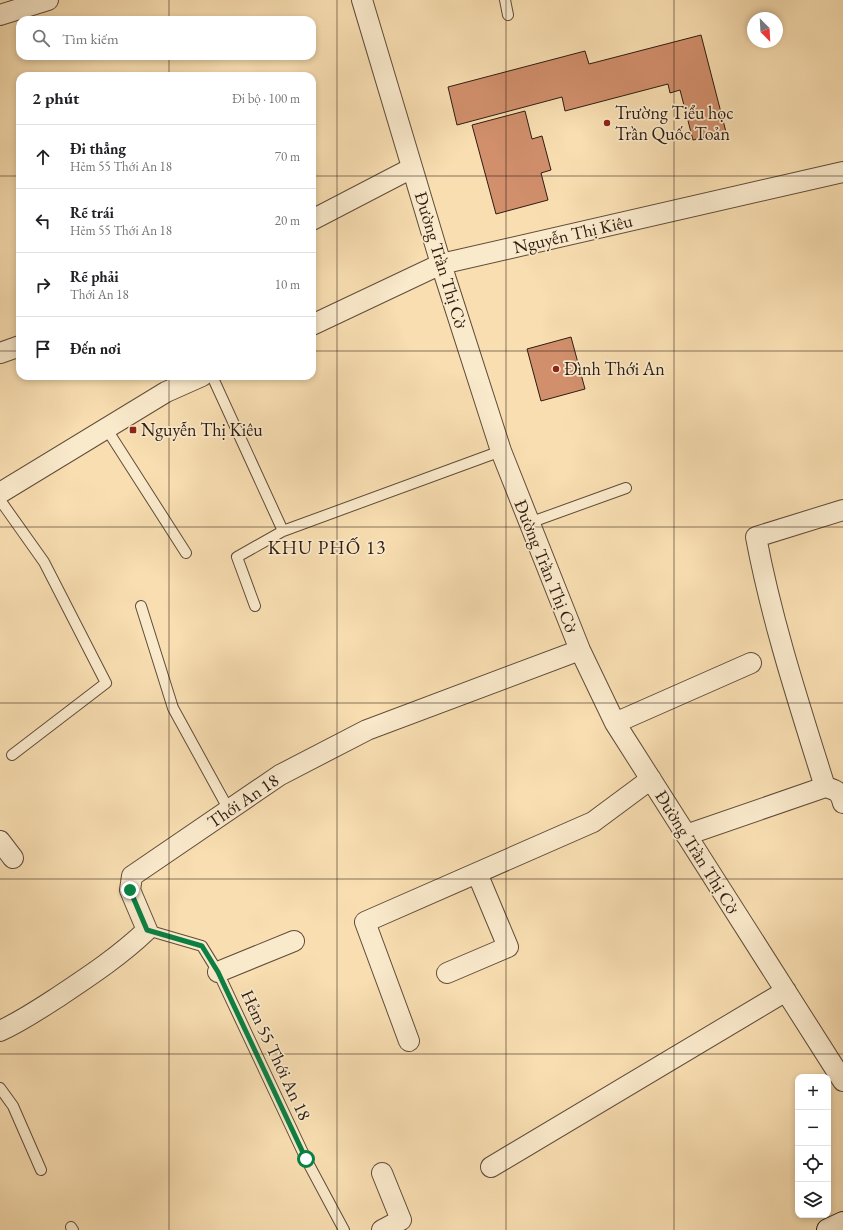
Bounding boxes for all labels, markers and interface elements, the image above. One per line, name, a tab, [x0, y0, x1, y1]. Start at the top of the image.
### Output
north arrow	[747, 12, 783, 48]
search box	[16, 16, 316, 60]
icon: search	[30, 27, 52, 49]
text: Tìm kiếm	[62, 29, 119, 48]
text: 2 phút	[32, 87, 79, 109]
text: Đi bộ · 100 m	[232, 90, 300, 107]
place label: Trường Tiểu học Trần Quốc Toản	[615, 101, 734, 145]
marker: Trường Tiểu học Trần Quốc Toản	[602, 118, 612, 128]
text: Đi thẳng	[70, 139, 126, 158]
icon: ahead	[32, 146, 54, 168]
text: 70 m	[275, 148, 300, 165]
text: Hẻm 55 Thới An 18	[70, 158, 172, 175]
street label: Đường Trần Thị Cờ	[410, 189, 473, 332]
text: Rẽ trái	[70, 203, 114, 222]
street label: Nguyễn Thị Kiêu	[511, 209, 635, 258]
icon: left	[32, 210, 54, 232]
text: 20 m	[275, 212, 300, 229]
text: Hẻm 55 Thới An 18	[70, 222, 172, 239]
text: Rẽ phải	[70, 267, 119, 286]
icon: right	[32, 274, 54, 296]
text: 10 m	[275, 276, 300, 293]
text: Thới An 18	[70, 286, 129, 303]
icon: arrive	[32, 338, 54, 360]
text: Đến nơi	[70, 339, 121, 358]
place label: Đình Thới An	[564, 357, 665, 380]
marker: Đình Thới An	[551, 364, 561, 374]
place label: Nguyễn Thị Kiêu	[141, 418, 263, 441]
marker: Nguyễn Thị Kiêu	[128, 425, 138, 435]
street label: Đường Trần Thị Cờ	[509, 496, 584, 637]
district label: KHU PHỐ 13	[268, 535, 386, 560]
street label: Thới An 18	[203, 768, 283, 833]
street label: Đường Trần Thị Cờ	[650, 786, 745, 919]
route end	[121, 881, 139, 899]
street label: Hẻm 55 Thới An 18	[236, 986, 317, 1124]
map controls	[795, 1074, 831, 1218]
button: +	[795, 1074, 831, 1110]
button: −	[795, 1110, 831, 1146]
button: locate	[795, 1146, 831, 1182]
route start	[297, 1150, 315, 1168]
button: layers	[795, 1182, 831, 1218]

